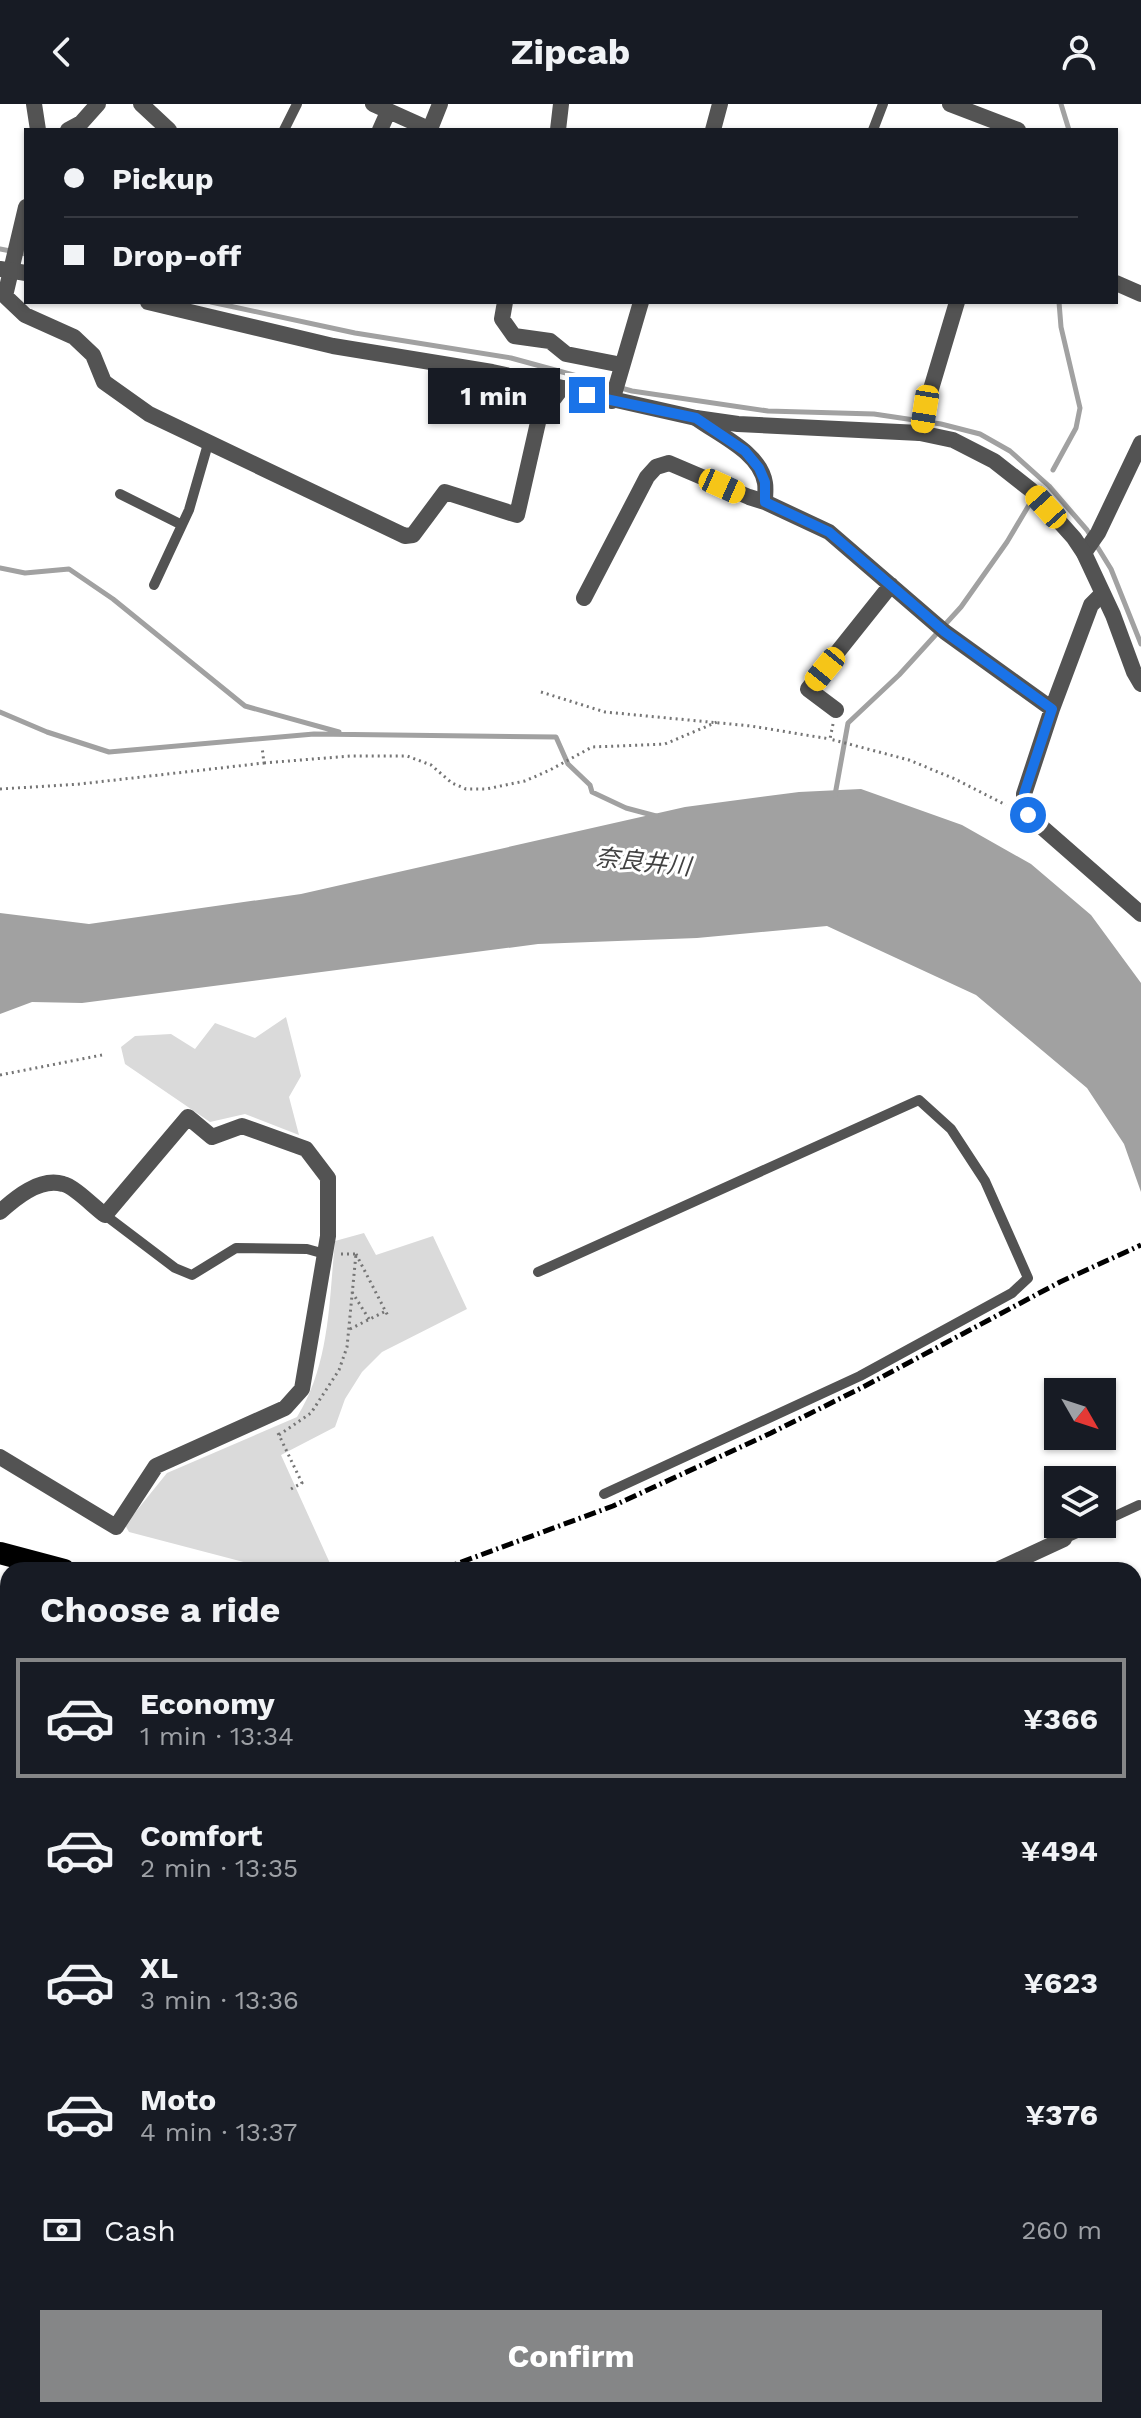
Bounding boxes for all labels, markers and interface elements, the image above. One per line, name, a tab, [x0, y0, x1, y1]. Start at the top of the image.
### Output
icon: back	[40, 30, 84, 74]
icon: person	[1057, 30, 1101, 74]
text: Zipcab	[511, 31, 630, 73]
text: Pickup	[112, 161, 214, 196]
text: Drop-off	[112, 238, 241, 273]
callout: 1 min	[427, 367, 559, 423]
route end	[569, 377, 605, 413]
text: 1 min	[461, 381, 527, 411]
car	[909, 383, 941, 435]
car	[695, 465, 749, 507]
car	[1021, 481, 1071, 533]
car	[801, 643, 849, 695]
route start	[1010, 797, 1046, 833]
water label: 奈良井川	[594, 843, 695, 881]
north arrow	[1044, 1378, 1116, 1450]
map controls	[1044, 1378, 1116, 1538]
button: layers	[1044, 1466, 1116, 1538]
text: Choose a ride	[40, 1589, 280, 1631]
icon: car	[44, 1682, 116, 1754]
text: Economy	[140, 1686, 275, 1721]
text: ¥366	[1023, 1701, 1098, 1736]
text: 1 min · 13:34	[140, 1721, 294, 1751]
icon: car	[44, 1814, 116, 1886]
text: Comfort	[140, 1818, 262, 1853]
text: ¥494	[1021, 1833, 1098, 1868]
text: 2 min · 13:35	[140, 1853, 298, 1883]
icon: car	[44, 1946, 116, 2018]
text: XL	[140, 1950, 178, 1985]
text: ¥623	[1024, 1965, 1098, 2000]
text: 3 min · 13:36	[140, 1985, 299, 2015]
icon: car	[44, 2078, 116, 2150]
text: Moto	[140, 2082, 216, 2117]
text: ¥376	[1025, 2097, 1098, 2132]
text: 4 min · 13:37	[140, 2117, 297, 2147]
icon: cash	[40, 2208, 84, 2252]
text: Cash	[104, 2213, 176, 2248]
text: 260 m	[1021, 2215, 1102, 2245]
button: Confirm	[40, 2310, 1102, 2402]

